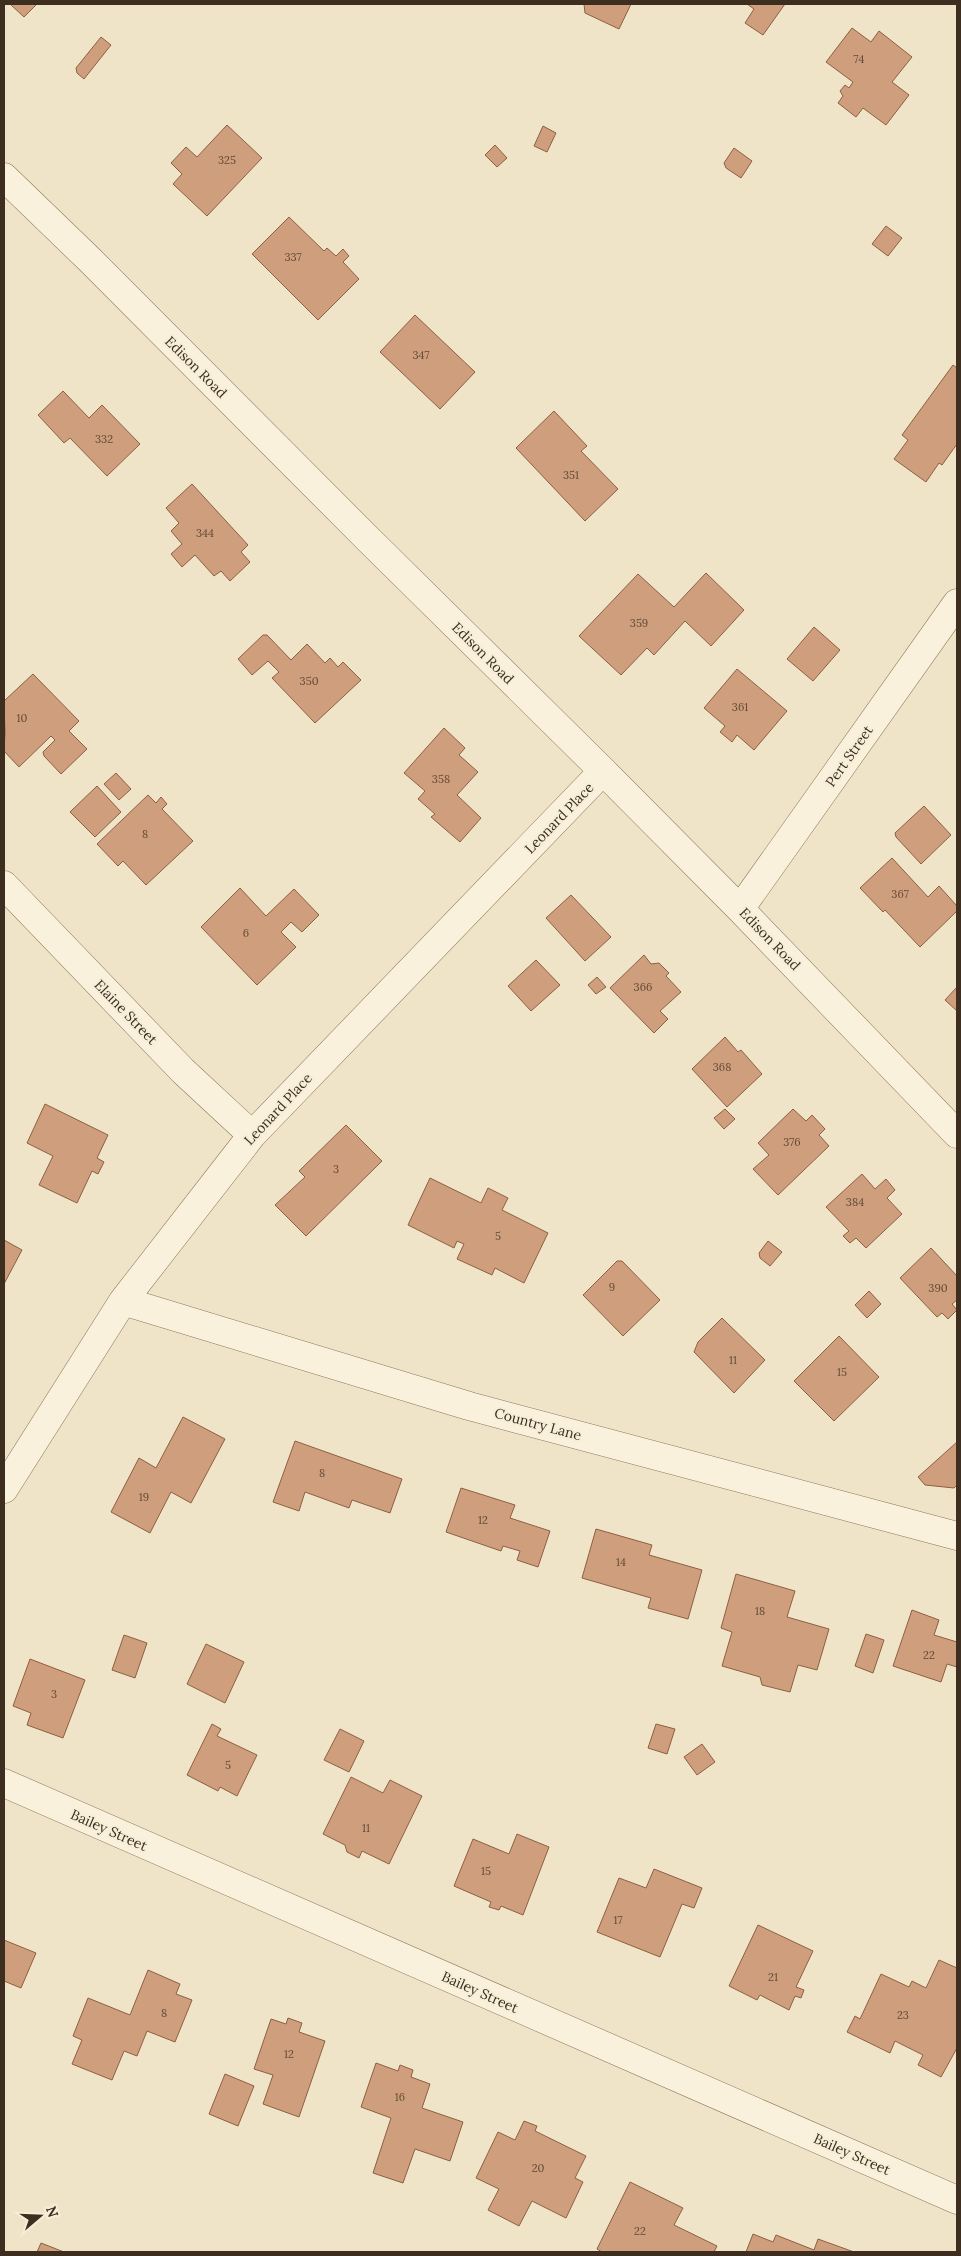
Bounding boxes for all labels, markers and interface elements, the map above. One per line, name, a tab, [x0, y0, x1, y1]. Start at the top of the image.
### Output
house number: 74	[854, 52, 864, 66]
house number: 325	[218, 153, 236, 167]
house number: 337	[284, 250, 302, 264]
street label: Edison Road	[161, 332, 231, 402]
house number: 347	[412, 348, 430, 362]
house number: 332	[95, 432, 113, 446]
house number: 351	[563, 468, 579, 482]
house number: 344	[196, 526, 214, 540]
house number: 359	[630, 616, 648, 630]
street label: Edison Road	[448, 618, 518, 688]
house number: 350	[300, 674, 319, 688]
house number: 361	[732, 700, 748, 714]
house number: 10	[17, 711, 28, 725]
street label: Pert Street	[821, 721, 877, 790]
house number: 358	[432, 772, 450, 786]
street label: Leonard Place	[521, 778, 598, 857]
house number: 8	[142, 827, 148, 841]
house number: 367	[891, 887, 909, 901]
street label: Edison Road	[736, 904, 804, 974]
house number: 6	[243, 926, 249, 940]
street label: Elaine Street	[91, 976, 162, 1049]
house number: 366	[634, 980, 652, 994]
house number: 368	[713, 1060, 731, 1074]
street label: Leonard Place	[240, 1069, 316, 1149]
house number: 376	[783, 1135, 801, 1149]
house number: 3	[333, 1162, 339, 1176]
house number: 384	[846, 1195, 864, 1209]
house number: 5	[495, 1229, 501, 1243]
house number: 9	[609, 1280, 615, 1294]
house number: 390	[928, 1281, 948, 1295]
house number: 11	[729, 1353, 737, 1367]
house number: 15	[837, 1365, 847, 1379]
street label: Country Lane	[493, 1404, 584, 1444]
house number: 8	[319, 1466, 325, 1480]
house number: 19	[139, 1490, 149, 1504]
house number: 12	[478, 1513, 488, 1527]
house number: 14	[616, 1555, 626, 1569]
house number: 18	[755, 1604, 765, 1618]
house number: 22	[923, 1648, 935, 1662]
house number: 3	[51, 1687, 57, 1701]
house number: 5	[225, 1758, 231, 1772]
street label: Bailey Street	[68, 1805, 151, 1855]
house number: 11	[362, 1821, 370, 1835]
house number: 15	[481, 1864, 491, 1878]
house number: 17	[613, 1913, 623, 1927]
street label: Bailey Street	[439, 1967, 522, 2017]
house number: 21	[768, 1970, 778, 1984]
house number: 8	[161, 2006, 167, 2020]
house number: 23	[897, 2008, 909, 2022]
house number: 12	[284, 2047, 294, 2061]
house number: 16	[395, 2090, 405, 2104]
street label: Bailey Street	[811, 2129, 894, 2179]
house number: 20	[532, 2161, 545, 2175]
north arrow	[15, 2191, 65, 2241]
text: N	[42, 2204, 63, 2220]
house number: 22	[634, 2224, 646, 2238]

